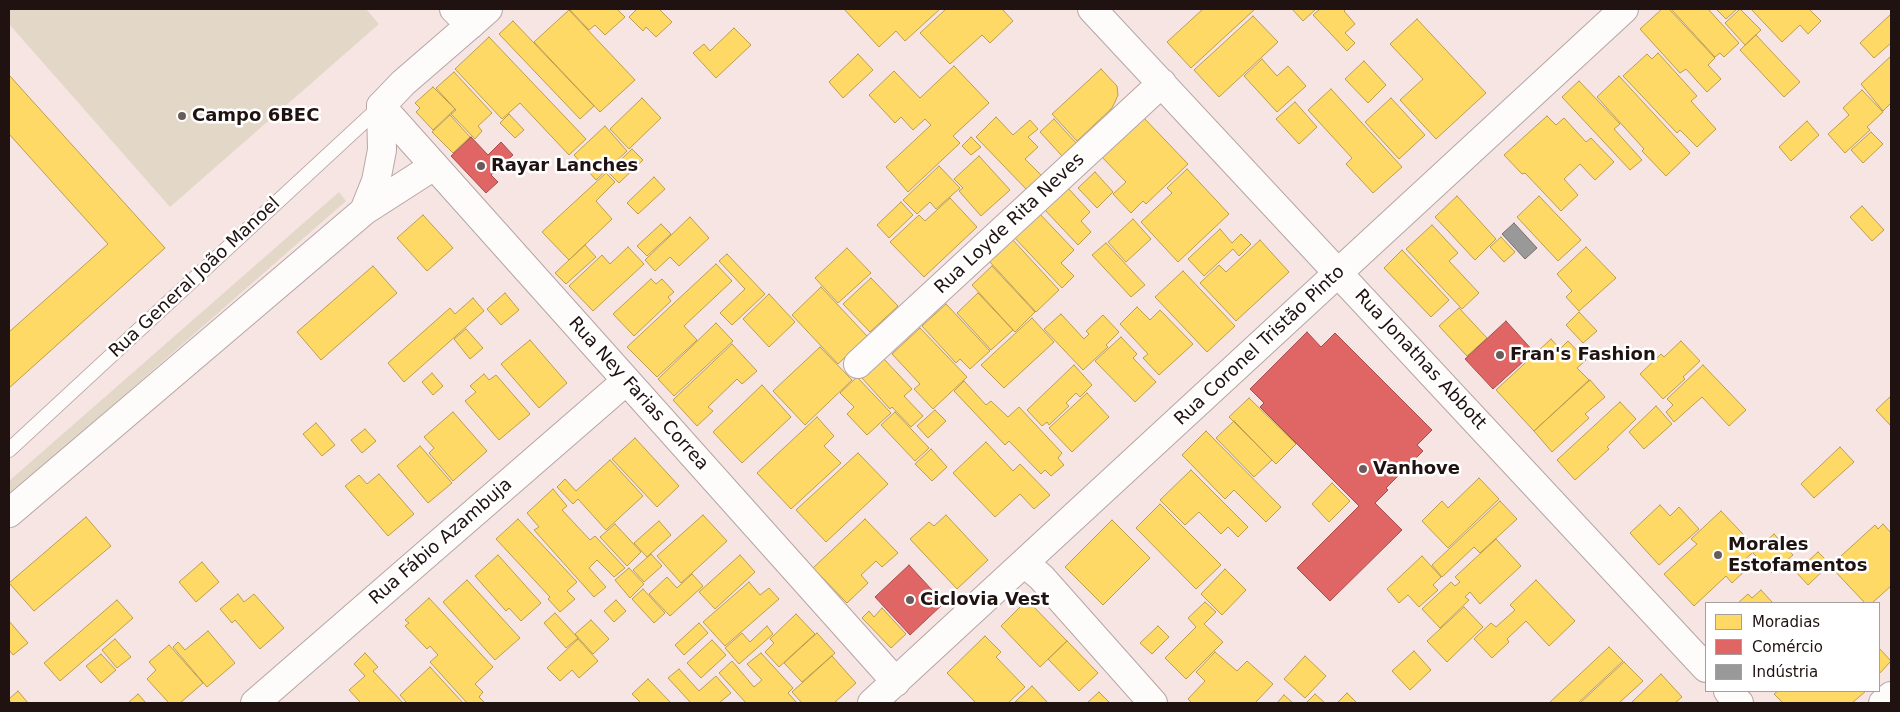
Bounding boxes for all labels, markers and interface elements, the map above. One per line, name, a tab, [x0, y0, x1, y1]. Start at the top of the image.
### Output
place label: Campo 6BEC	[192, 105, 319, 127]
marker: Campo 6BEC	[176, 110, 188, 122]
street label: Rua Loyde Rita Neves	[931, 149, 1089, 299]
place label: Rayar Lanches	[491, 155, 638, 177]
marker: Rayar Lanches	[475, 160, 487, 172]
street label: Rua General João Manoel	[105, 193, 285, 363]
street label: Rua Coronel Tristão Pinto	[1171, 262, 1349, 430]
street label: Rua Jonathas Abbott	[1350, 286, 1490, 434]
street label: Rua Ney Farias Correa	[563, 313, 713, 475]
place label: Fran's Fashion	[1510, 344, 1656, 366]
marker: Fran's Fashion	[1494, 349, 1506, 361]
place label: Vanhove	[1373, 458, 1460, 480]
marker: Vanhove	[1357, 463, 1369, 475]
street label: Rua Fábio Azambuja	[365, 474, 517, 610]
place label: Morales Estofamentos	[1728, 534, 1867, 576]
marker: Morales Estofamentos	[1712, 549, 1724, 561]
place label: Ciclovia Vest	[920, 589, 1049, 611]
marker: Ciclovia Vest	[904, 594, 916, 606]
legend	[1705, 602, 1880, 692]
text: Moradias	[1752, 613, 1820, 631]
text: Comércio	[1752, 638, 1823, 656]
text: Indústria	[1752, 663, 1818, 681]

